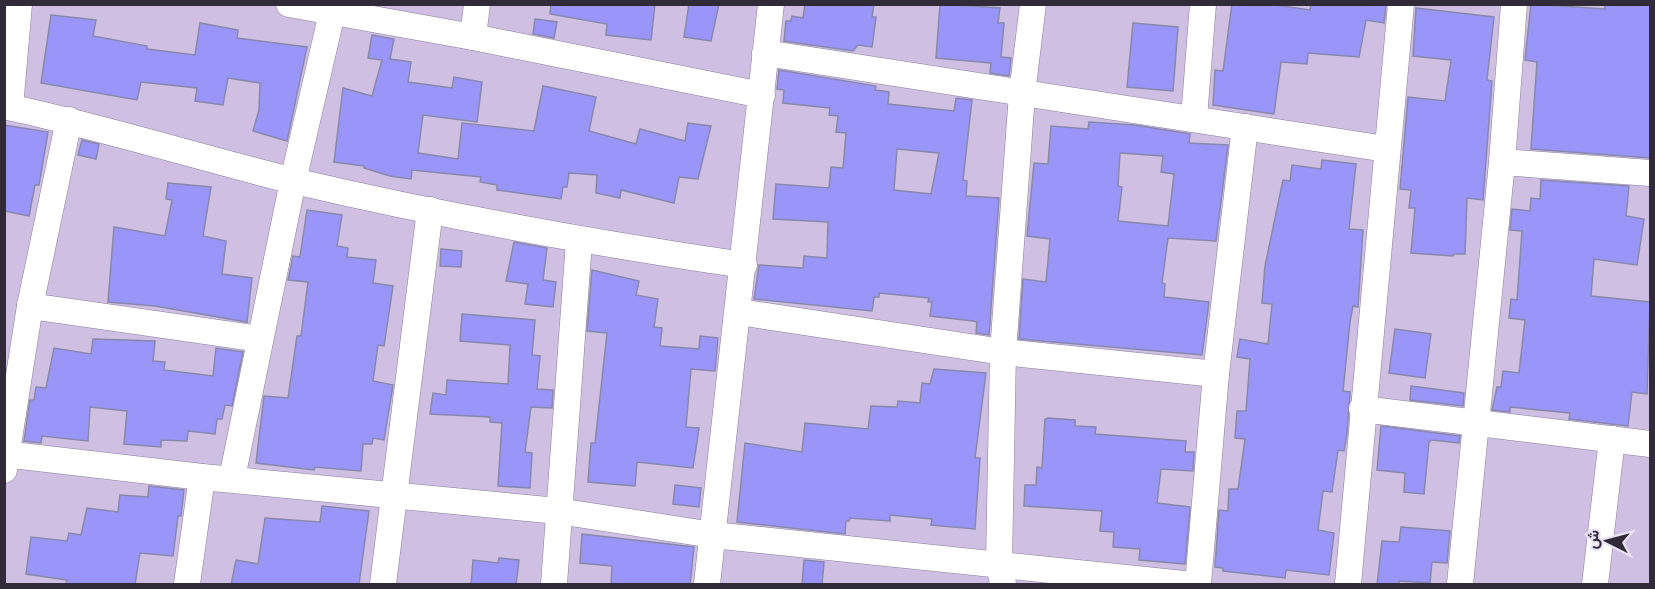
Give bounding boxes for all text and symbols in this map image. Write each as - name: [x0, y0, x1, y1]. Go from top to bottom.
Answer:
- north arrow: [1577, 511, 1637, 571]
- text: ش: [1581, 529, 1603, 550]

